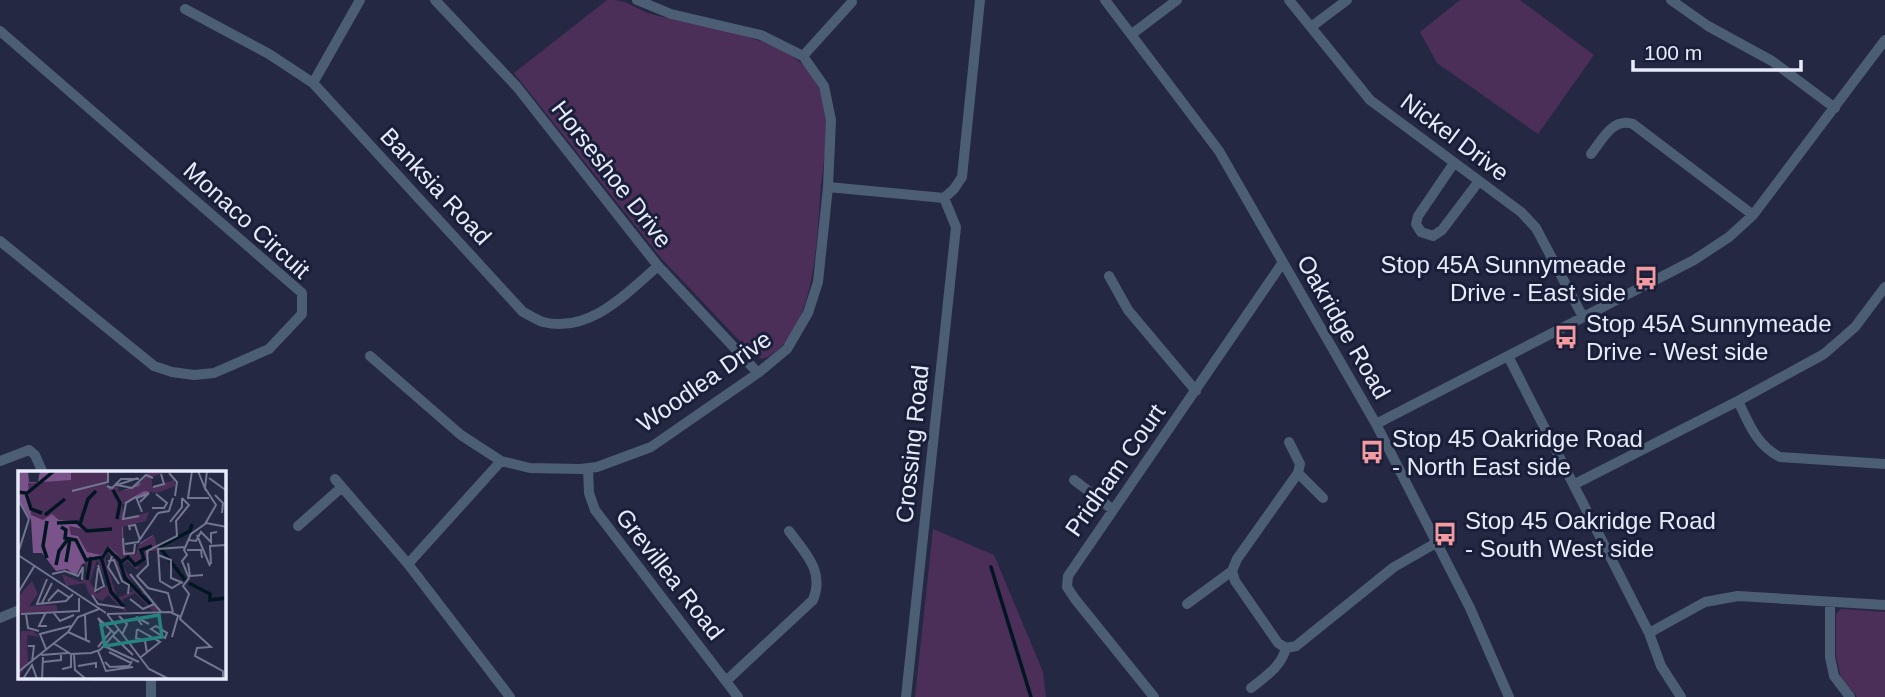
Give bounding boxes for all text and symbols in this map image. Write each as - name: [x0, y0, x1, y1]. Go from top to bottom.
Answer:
- scale bar: [1633, 28, 1801, 72]
- text: 100 m: [1644, 41, 1702, 64]
- street label: Nickel Drive: [1396, 88, 1514, 186]
- street label: Horseshoe Drive: [546, 95, 678, 253]
- street label: Banksia Road: [375, 122, 497, 250]
- street label: Monaco Circuit: [178, 156, 316, 284]
- street label: Oakridge Road: [1292, 250, 1396, 404]
- place label: Stop 45A Sunnymeade Drive - East side: [1380, 251, 1626, 306]
- bus stop icon: Stop 45A Sunnymeade Drive - East side: [1632, 264, 1660, 292]
- place label: Stop 45A Sunnymeade Drive - West side: [1586, 310, 1832, 365]
- bus stop icon: Stop 45A Sunnymeade Drive - West side: [1552, 323, 1580, 351]
- street label: Woodlea Drive: [632, 325, 776, 437]
- street label: Crossing Road: [890, 364, 934, 524]
- street label: Pridham Court: [1060, 399, 1171, 541]
- place label: Stop 45 Oakridge Road - North East side: [1392, 425, 1643, 480]
- bus stop icon: Stop 45 Oakridge Road - North East side: [1358, 438, 1386, 466]
- inset map: [18, 471, 226, 680]
- street label: Grevillea Road: [610, 503, 730, 645]
- place label: Stop 45 Oakridge Road - South West side: [1465, 507, 1716, 562]
- bus stop icon: Stop 45 Oakridge Road - South West side: [1431, 520, 1459, 548]

